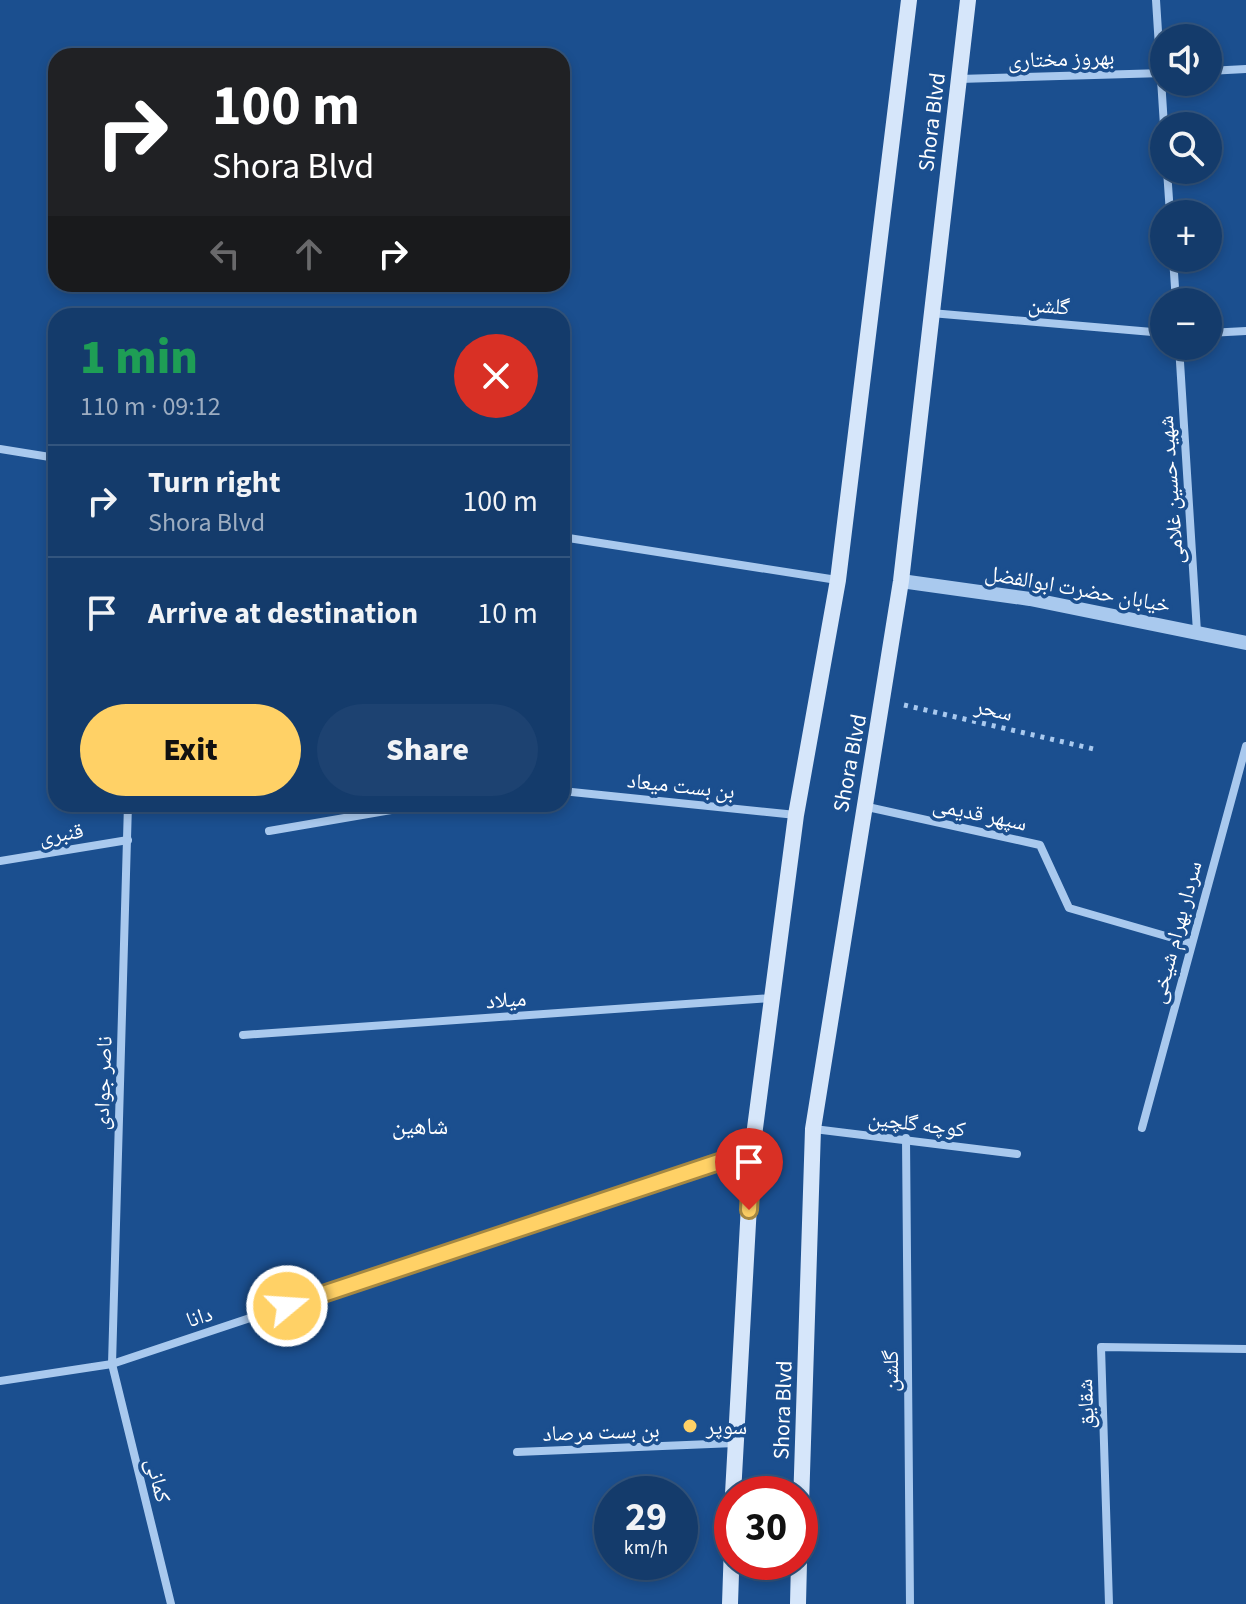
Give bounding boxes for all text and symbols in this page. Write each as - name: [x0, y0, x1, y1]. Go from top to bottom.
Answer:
- map controls: [1150, 24, 1222, 360]
- button: sound: [1150, 24, 1222, 96]
- street label: بهروز مختاری: [1007, 41, 1115, 77]
- text: 100 m: [212, 67, 360, 146]
- street label: Shora Blvd: [910, 71, 954, 173]
- icon: right: [80, 80, 184, 184]
- button: search: [1150, 112, 1222, 184]
- text: Shora Blvd: [212, 141, 374, 192]
- button: +: [1150, 200, 1222, 272]
- icon: left: [203, 232, 247, 276]
- icon: ahead: [287, 232, 331, 276]
- icon: right: [371, 232, 415, 276]
- street label: گلشن: [1027, 288, 1071, 324]
- button: −: [1150, 288, 1222, 360]
- text: 1 min: [80, 324, 198, 392]
- button: close: [454, 334, 538, 418]
- text: 110 m · 09:12: [80, 388, 221, 425]
- street label: شهید حسین غلامی: [1150, 414, 1192, 565]
- text: Turn right: [148, 461, 280, 504]
- icon: right: [80, 479, 124, 523]
- text: 100 m: [462, 480, 538, 523]
- text: Shora Blvd: [148, 504, 265, 541]
- street label: خیابان حضرت ابوالفضل: [983, 557, 1173, 621]
- icon: arrive: [80, 591, 124, 635]
- text: Arrive at destination: [148, 592, 418, 635]
- text: 10 m: [477, 592, 538, 635]
- street label: سحر: [971, 690, 1016, 730]
- button: Exit: [80, 704, 301, 796]
- button: Share: [317, 704, 538, 796]
- street label: Shora Blvd: [825, 711, 875, 815]
- street label: بن بست میعاد: [625, 764, 736, 808]
- street label: سپهر قدیمی: [930, 788, 1030, 840]
- street label: قنبری: [37, 815, 86, 853]
- street label: سردار بهرام شیخی: [1142, 857, 1210, 1007]
- street label: میلاد: [485, 983, 527, 1017]
- street label: ناصر جوادی: [85, 1035, 121, 1131]
- street label: کوچه گلچین: [866, 1102, 967, 1146]
- district label: شاهین: [392, 1109, 448, 1144]
- pin: [715, 1128, 783, 1210]
- icon: arrive: [727, 1140, 771, 1184]
- position arrow: [245, 1264, 329, 1348]
- street label: دانا: [182, 1298, 217, 1336]
- street label: گلشن: [875, 1350, 907, 1392]
- street label: Shora Blvd: [765, 1360, 801, 1460]
- street label: شقایق: [1069, 1378, 1103, 1430]
- place label: سوپر: [705, 1411, 747, 1443]
- street label: بن بست مرصاد: [542, 1414, 660, 1450]
- marker: سوپر: [681, 1417, 699, 1435]
- street label: کمانی: [137, 1455, 179, 1506]
- speed limit sign: 30: [714, 1476, 818, 1580]
- text: 29: [625, 1489, 667, 1546]
- text: km/h: [624, 1534, 668, 1562]

